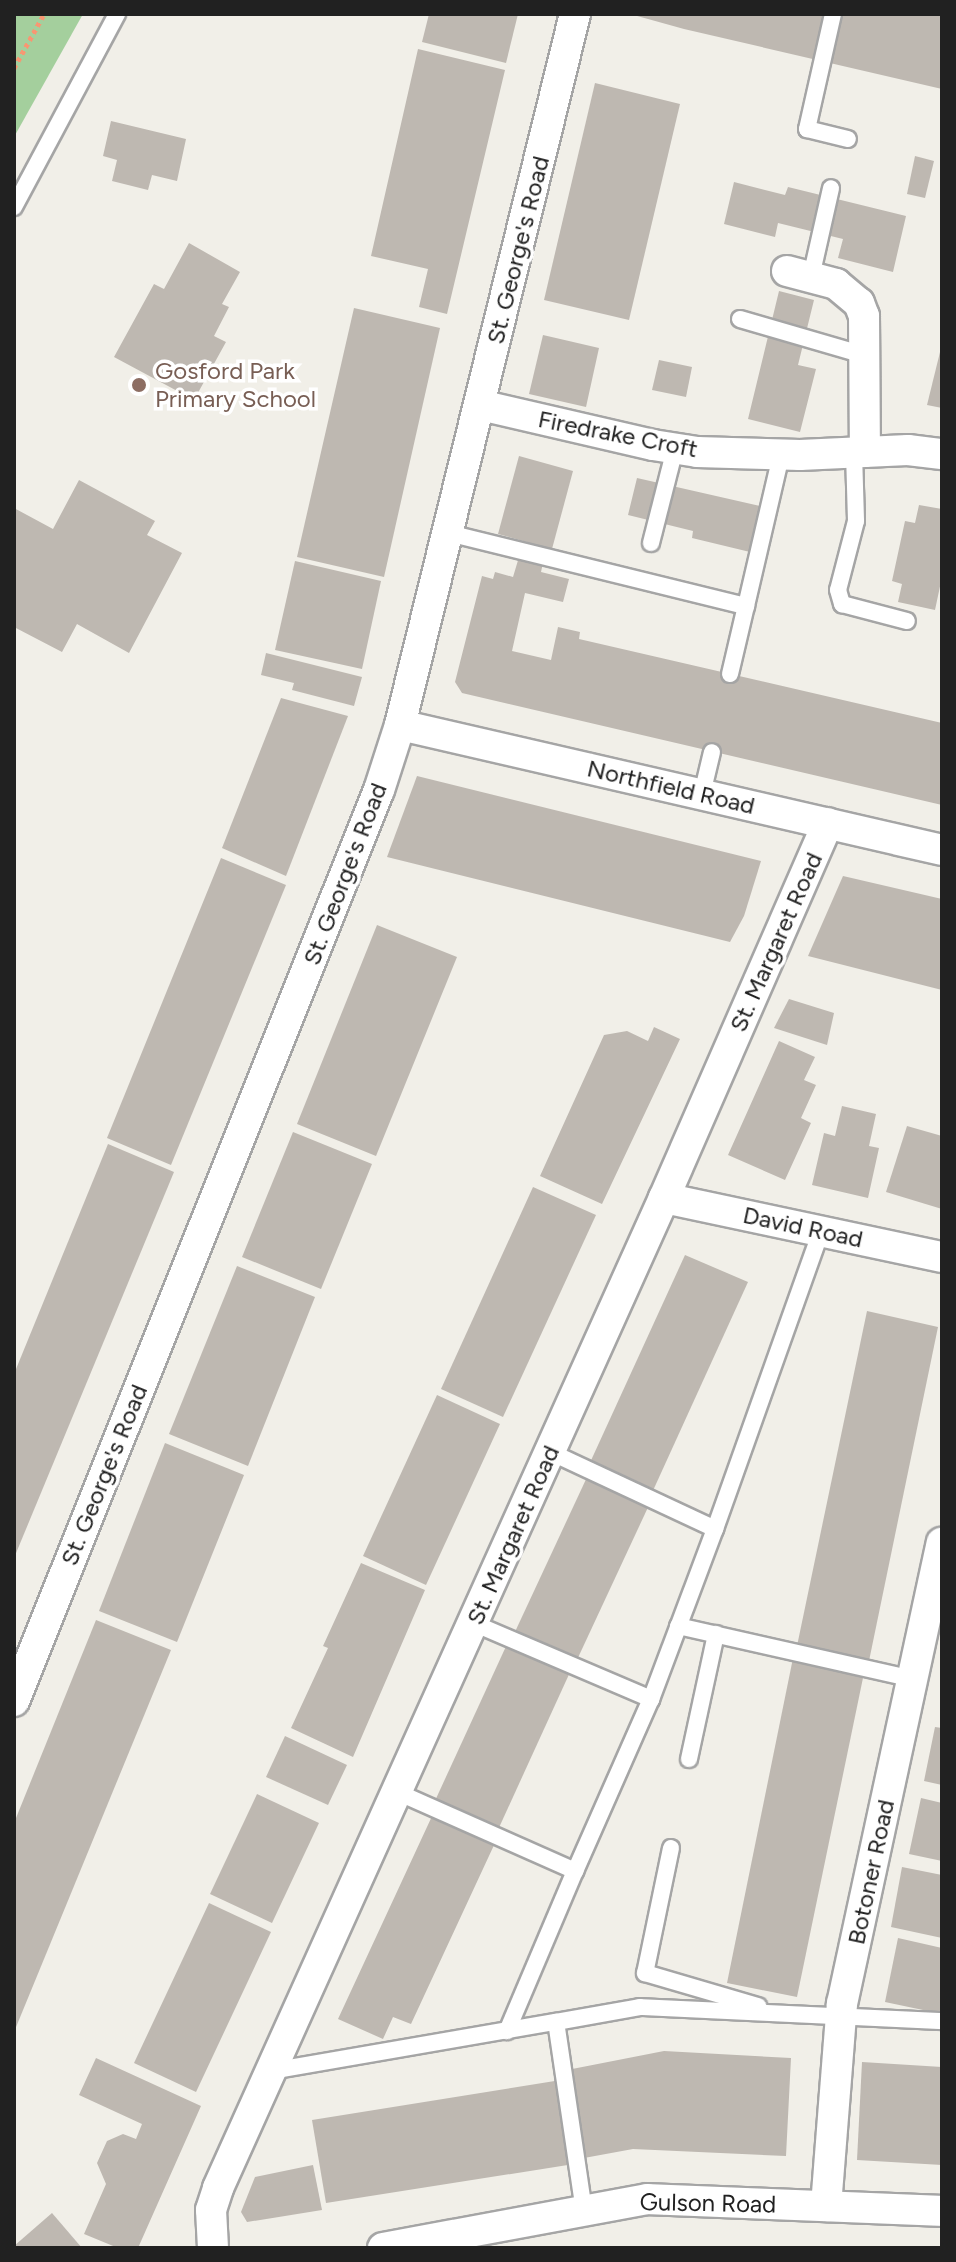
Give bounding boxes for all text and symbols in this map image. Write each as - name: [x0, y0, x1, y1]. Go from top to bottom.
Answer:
- street label: St. George's Road: [481, 153, 555, 347]
- place label: Gosford Park Primary School: [155, 357, 316, 413]
- marker: Gosford Park Primary School: [130, 376, 148, 394]
- street label: Firedrake Croft: [536, 404, 700, 464]
- street label: Northfield Road: [584, 754, 758, 820]
- street label: St. George's Road: [297, 779, 393, 969]
- street label: St. Margaret Road: [724, 848, 828, 1036]
- street label: David Road: [740, 1200, 866, 1254]
- street label: St. George's Road: [55, 1380, 153, 1570]
- street label: St. Margaret Road: [461, 1441, 565, 1629]
- street label: Botoner Road: [842, 1797, 900, 1947]
- street label: Gulson Road: [639, 2187, 777, 2219]

